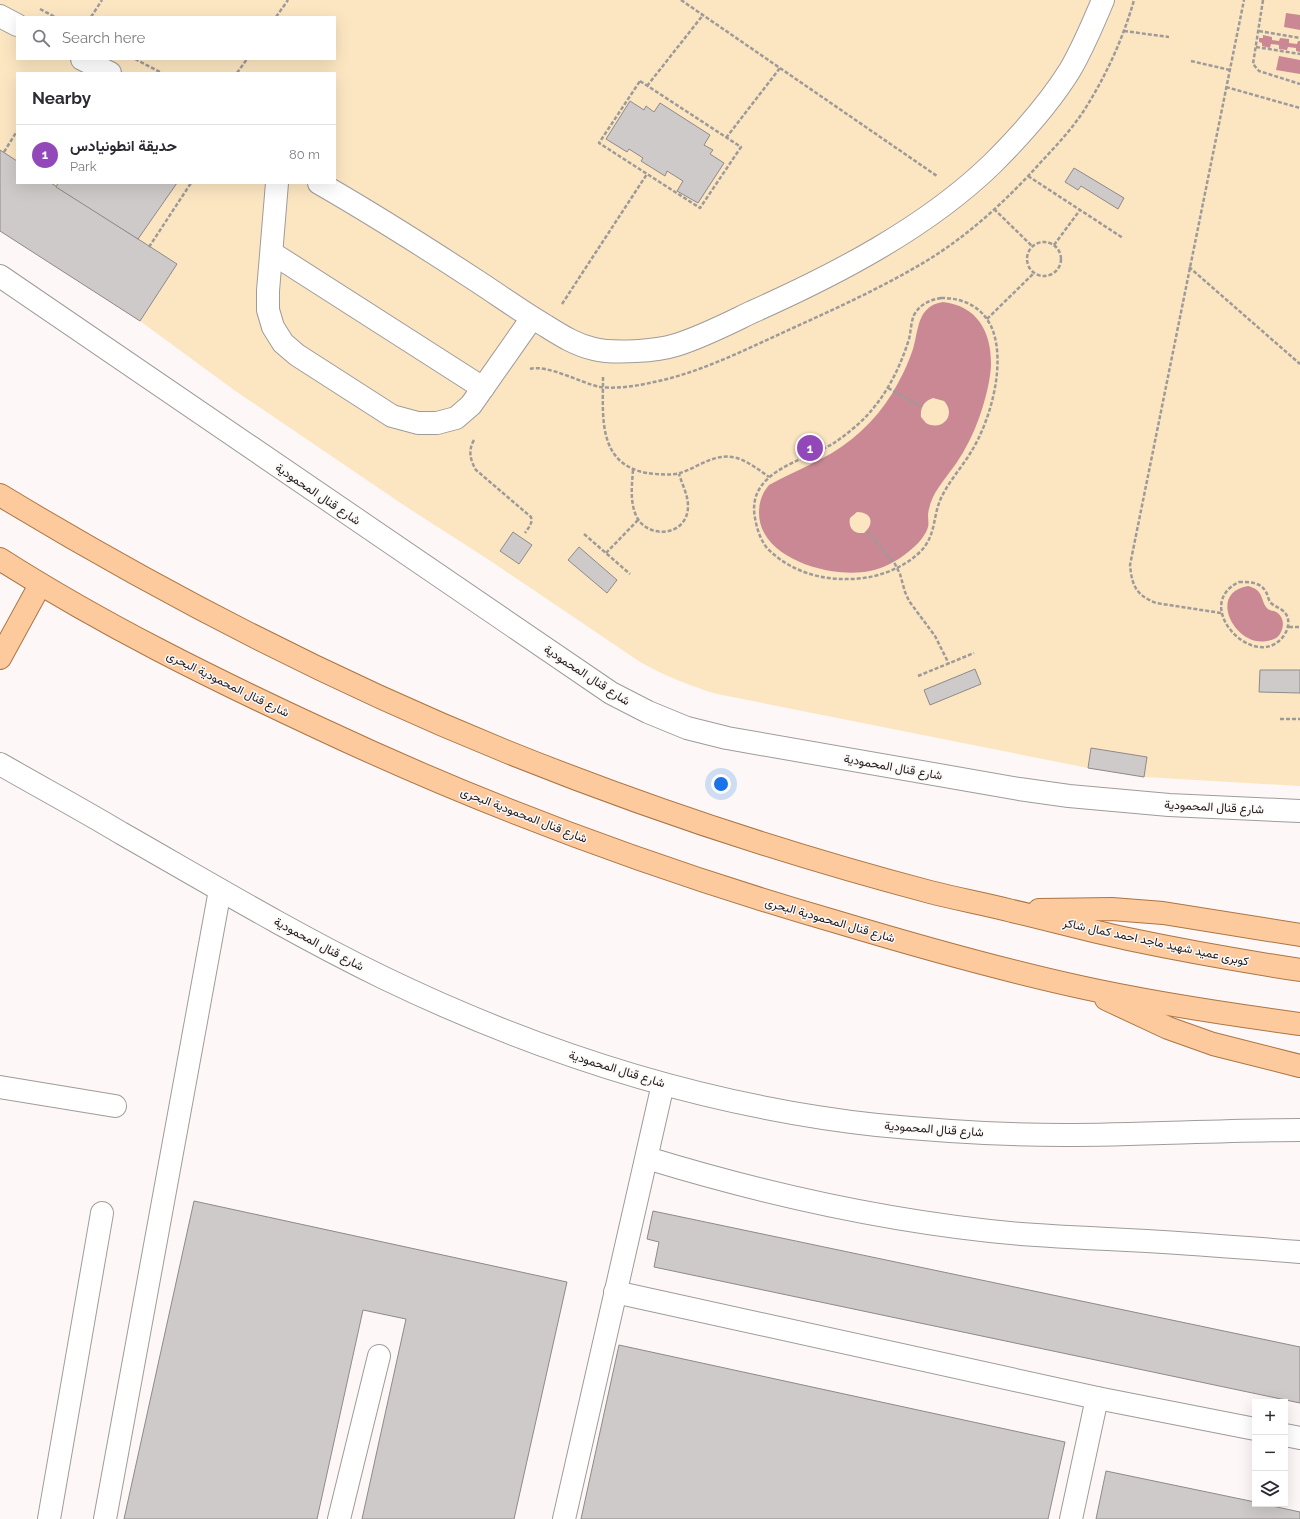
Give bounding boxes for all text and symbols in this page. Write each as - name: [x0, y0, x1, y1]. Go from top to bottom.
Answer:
- search box: [16, 16, 336, 60]
- icon: search: [30, 27, 52, 49]
- text: Search here: [62, 29, 145, 47]
- text: Nearby: [32, 88, 91, 108]
- text: حديقة انطونيادس: [70, 137, 177, 155]
- text: 1: [42, 147, 48, 162]
- text: 80 m: [289, 147, 320, 162]
- text: Park: [70, 159, 97, 174]
- pin: 1: [797, 433, 823, 463]
- street label: شارع قنال المحمودية: [272, 460, 363, 529]
- street label: شارع قنال المحمودية: [540, 642, 633, 710]
- street label: شارع قنال المحمودية البحرى: [164, 648, 292, 722]
- street label: شارع قنال المحمودية: [842, 751, 943, 785]
- your location: [711, 774, 731, 794]
- street label: شارع قنال المحمودية البحرى: [458, 784, 589, 848]
- street label: شارع قنال المحمودية: [1164, 797, 1264, 819]
- street label: شارع قنال المحمودية البحرى: [763, 895, 897, 947]
- street label: شارع قنال المحمودية: [271, 914, 366, 975]
- street label: كوبرى عميد شهيد ماجد احمد كمال شاكر: [1061, 915, 1250, 970]
- street label: شارع قنال المحمودية: [567, 1048, 667, 1092]
- street label: شارع قنال المحمودية: [884, 1119, 984, 1141]
- map controls: [1252, 1399, 1288, 1507]
- button: +: [1252, 1399, 1288, 1435]
- button: −: [1252, 1435, 1288, 1471]
- button: layers: [1252, 1471, 1288, 1507]

